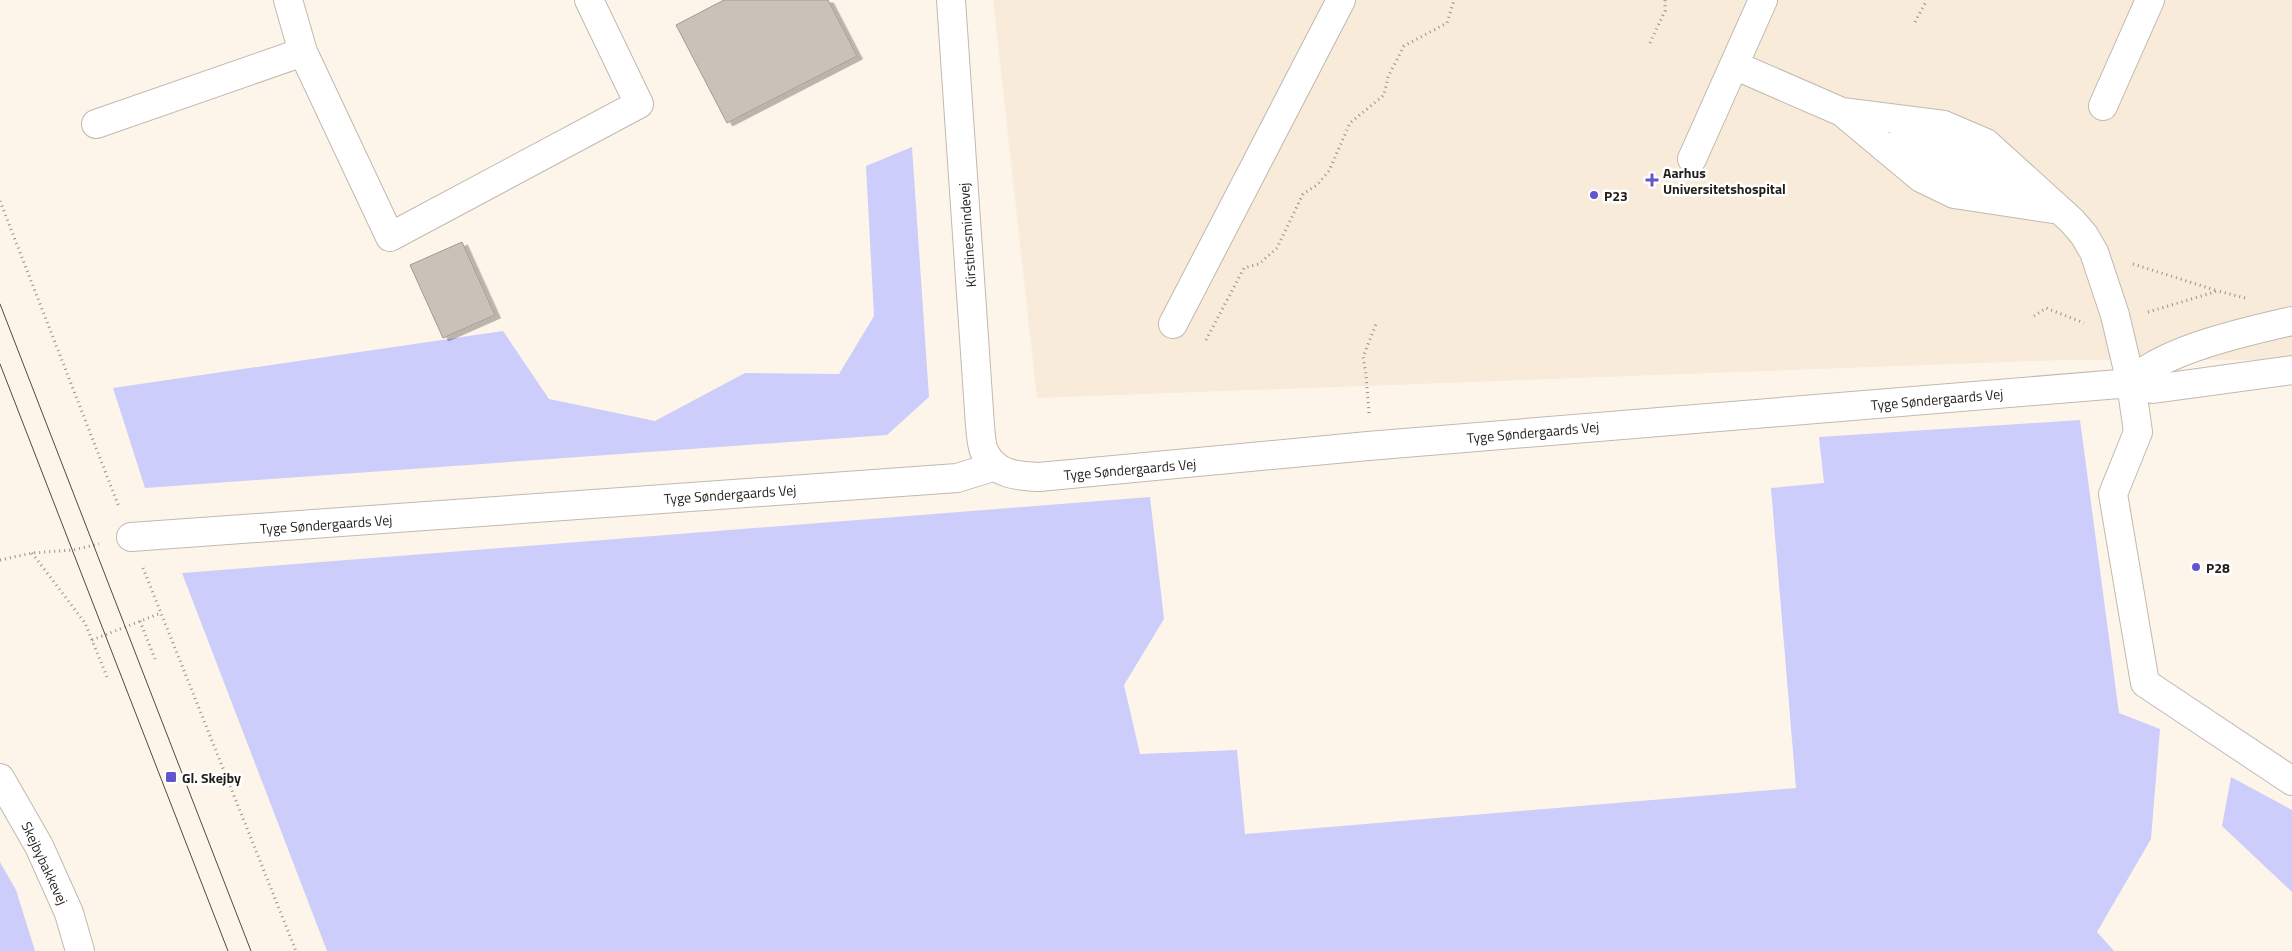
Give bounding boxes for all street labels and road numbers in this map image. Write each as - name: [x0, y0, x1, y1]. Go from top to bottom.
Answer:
- street label: Kirstinesmindevej: [953, 182, 981, 288]
- street label: Tyge Søndergaards Vej: [1870, 383, 2004, 415]
- street label: Tyge Søndergaards Vej: [1466, 416, 1600, 448]
- street label: Tyge Søndergaards Vej: [1063, 453, 1197, 485]
- street label: Tyge Søndergaards Vej: [663, 479, 797, 509]
- street label: Tyge Søndergaards Vej: [259, 509, 393, 539]
- street label: Skejbybakkevej: [17, 818, 73, 908]

